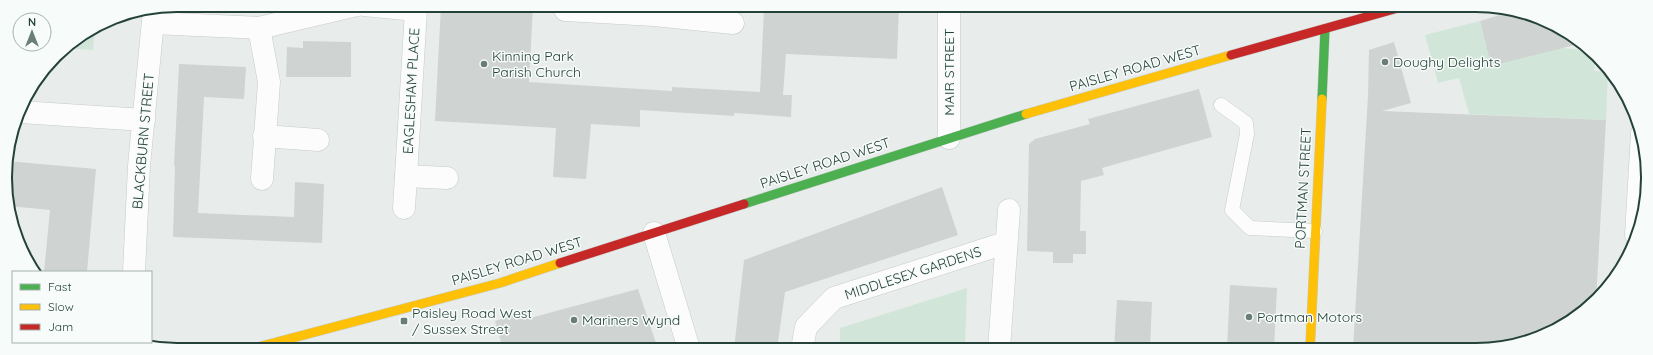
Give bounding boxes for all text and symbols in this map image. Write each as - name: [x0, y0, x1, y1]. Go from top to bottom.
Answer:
- north arrow: [12, 12, 52, 52]
- text: N: [28, 15, 36, 29]
- street label: EAGLESHAM PLACE: [399, 27, 423, 155]
- street label: MAIR STREET: [940, 28, 958, 116]
- street label: PAISLEY ROAD WEST: [1067, 41, 1203, 95]
- place label: Kinning Park Parish Church: [492, 47, 581, 81]
- place label: Doughy Delights: [1393, 53, 1500, 71]
- marker: Doughy Delights: [1380, 57, 1390, 67]
- marker: Kinning Park Parish Church: [479, 59, 489, 69]
- street label: BLACKBURN STREET: [128, 72, 158, 210]
- street label: PORTMAN STREET: [1291, 127, 1315, 249]
- street label: PAISLEY ROAD WEST: [758, 133, 892, 193]
- street label: PAISLEY ROAD WEST: [449, 233, 585, 289]
- street label: MIDDLESEX GARDENS: [842, 242, 984, 304]
- legend: [12, 271, 152, 343]
- text: Fast: [48, 279, 72, 294]
- text: Slow: [48, 299, 74, 314]
- place label: Paisley Road West / Sussex Street: [412, 304, 532, 338]
- place label: Portman Motors: [1257, 308, 1362, 326]
- place label: Mariners Wynd: [582, 311, 680, 329]
- marker: Portman Motors: [1244, 312, 1254, 322]
- marker: Mariners Wynd: [569, 315, 579, 325]
- marker: Paisley Road West / Sussex Street: [399, 316, 409, 326]
- text: Jam: [48, 319, 73, 334]

